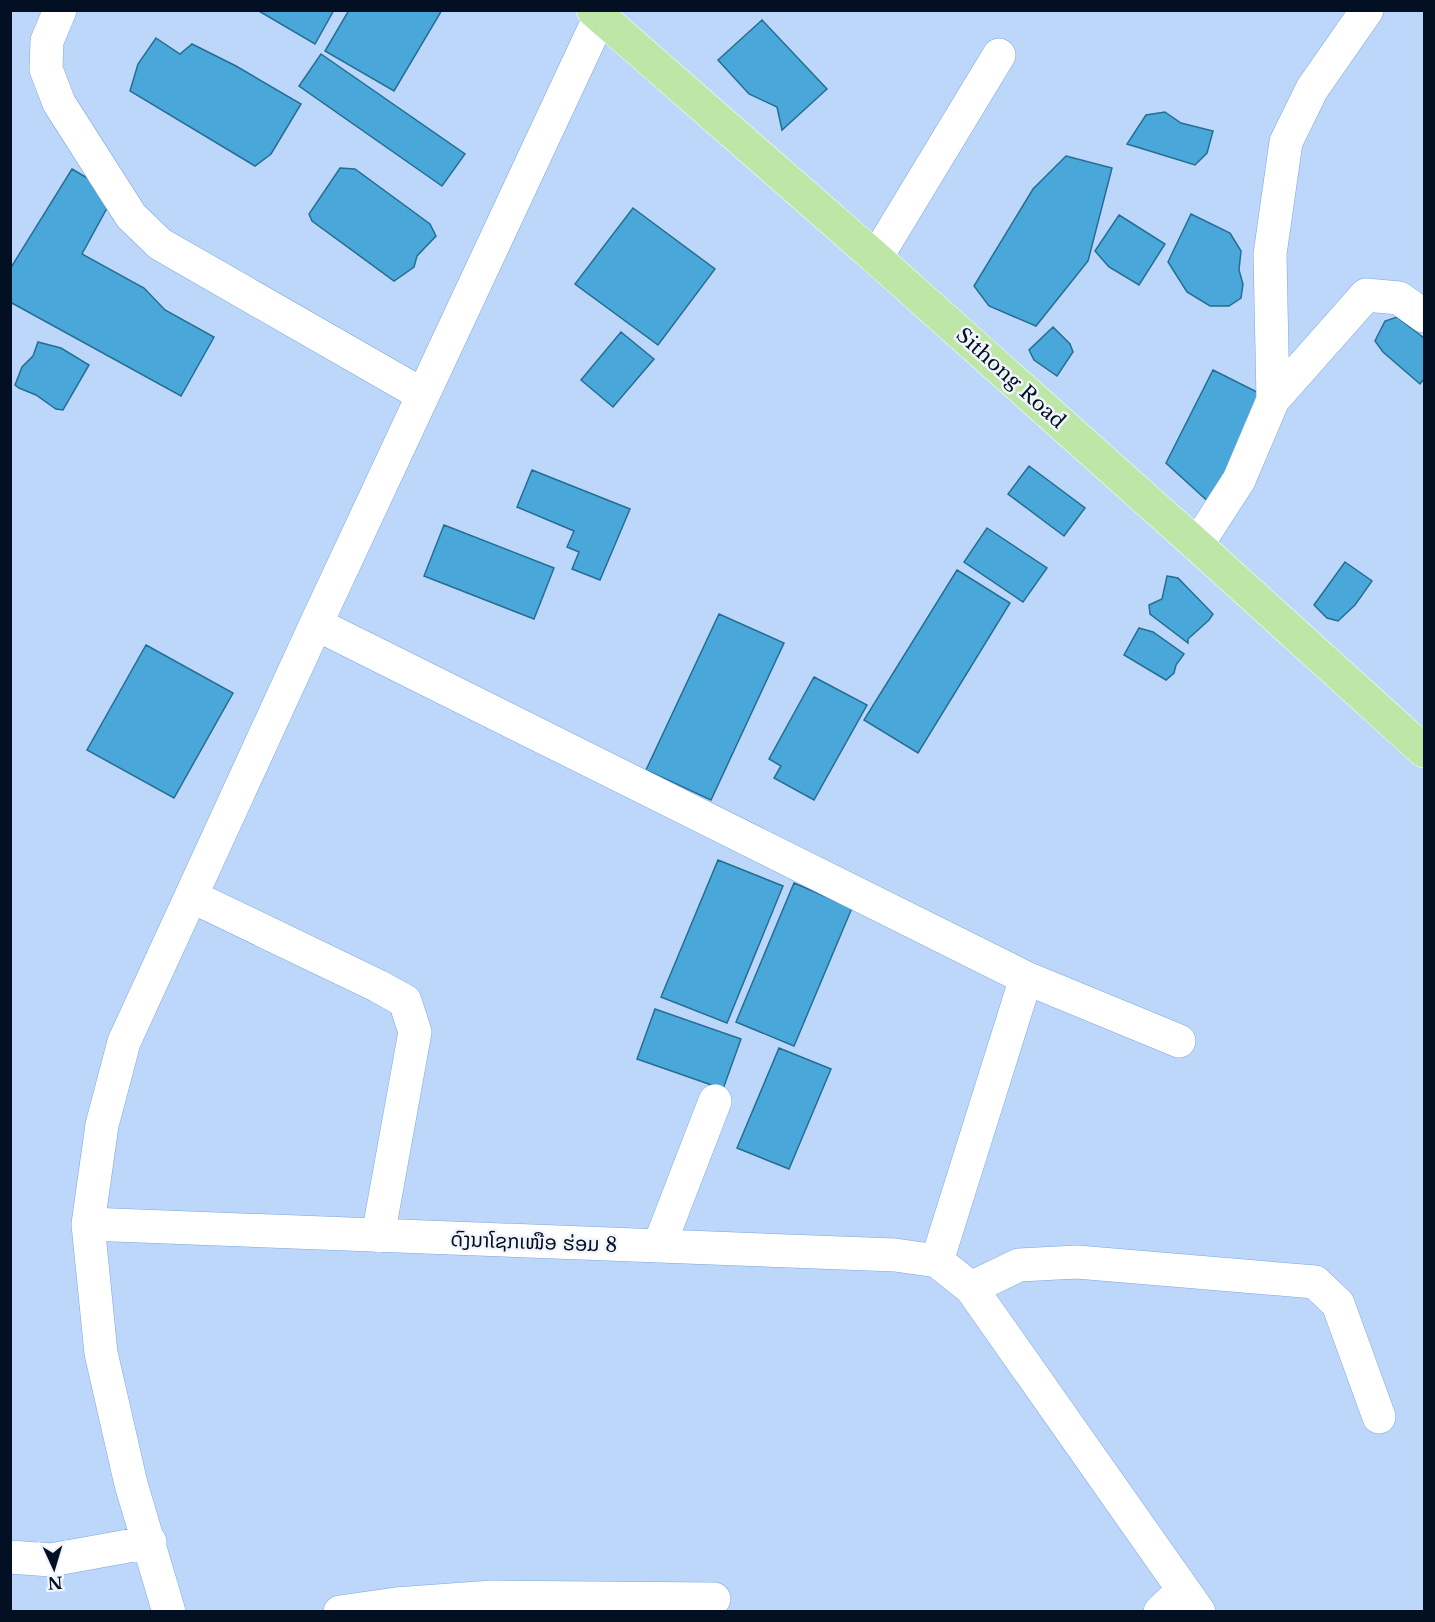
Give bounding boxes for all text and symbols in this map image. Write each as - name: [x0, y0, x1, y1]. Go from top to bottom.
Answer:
- street label: Sithong Road: [951, 323, 1071, 433]
- street label: ດົງນາໂຊກເໜືອ ຮ່ອມ 8: [450, 1227, 618, 1257]
- north arrow: [24, 1538, 84, 1598]
- text: N: [47, 1572, 63, 1593]

